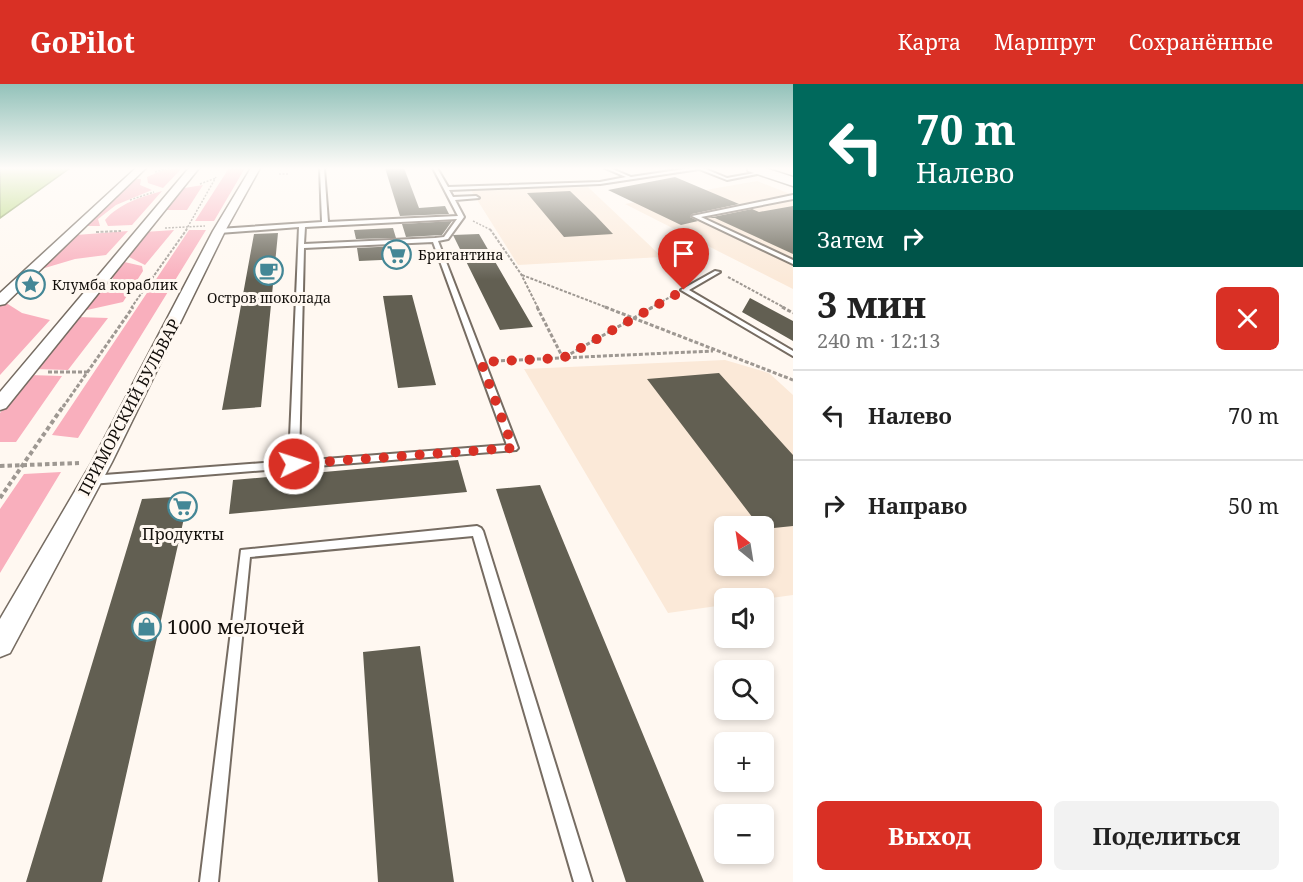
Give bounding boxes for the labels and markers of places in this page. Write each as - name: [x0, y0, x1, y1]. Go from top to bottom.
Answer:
- pin: [658, 228, 709, 290]
- supermarket icon: Бригантина: [381, 238, 413, 270]
- place label: Бригантина: [418, 245, 503, 264]
- cafe icon: Остров шоколада: [253, 254, 285, 286]
- place icon: Клумба кораблик: [15, 268, 47, 300]
- place label: Клумба кораблик: [52, 275, 178, 294]
- place label: Остров шоколада: [207, 288, 331, 307]
- supermarket icon: Продукты: [167, 490, 199, 522]
- place label: Продукты: [142, 523, 224, 545]
- shop icon: 1000 мелочей: [130, 610, 162, 642]
- place label: 1000 мелочей: [167, 613, 305, 640]

